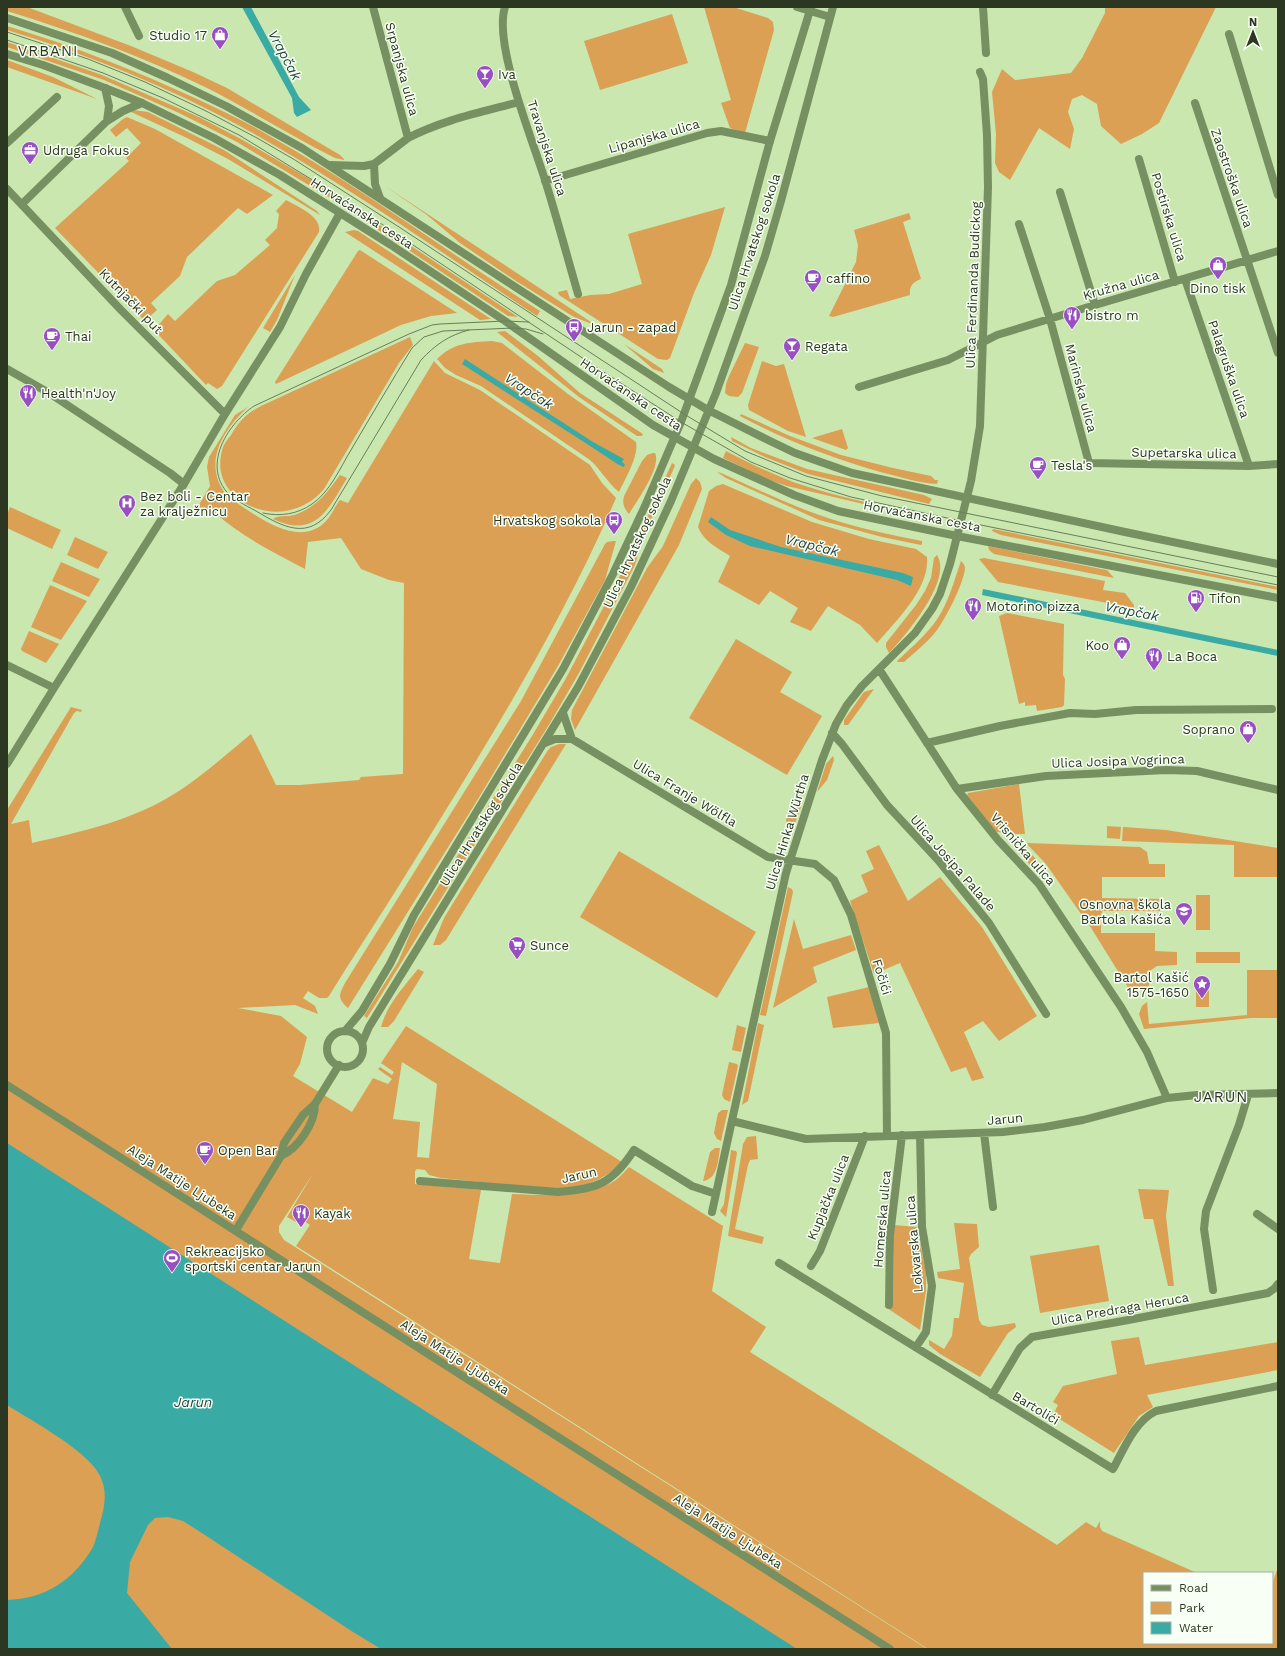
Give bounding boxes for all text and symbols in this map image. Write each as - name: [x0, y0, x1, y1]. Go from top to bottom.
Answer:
- north arrow: [1233, 12, 1273, 52]
- text: N: [1249, 16, 1257, 29]
- street label: Srpanjska ulica: [382, 21, 422, 118]
- shop icon: Studio 17: [210, 25, 230, 50]
- water label: Vrapčak: [265, 27, 305, 83]
- place label: Studio 17: [149, 28, 207, 43]
- district label: VRBANI: [18, 42, 78, 60]
- bar icon: Iva: [475, 64, 495, 89]
- place label: Iva: [498, 67, 516, 82]
- street label: Travanjska ulica: [524, 98, 570, 199]
- street label: Lipanjska ulica: [607, 116, 702, 156]
- street label: Zaostroška ulica: [1208, 126, 1256, 230]
- office icon: Udruga Fokus: [20, 140, 40, 165]
- place label: Udruga Fokus: [43, 143, 129, 158]
- street label: Ulica Hrvatskog sokola: [725, 171, 783, 312]
- street label: Postirska ulica: [1148, 171, 1190, 264]
- street label: Horvaćanska cesta: [308, 174, 417, 252]
- street label: Ulica Ferdinanda Budickog: [963, 201, 983, 369]
- shop icon: Dino tisk: [1208, 255, 1228, 280]
- street label: Kutnjački put: [96, 265, 166, 337]
- street label: Kružna ulica: [1081, 267, 1161, 303]
- cafe icon: caffino: [803, 268, 823, 293]
- place label: caffino: [826, 271, 870, 286]
- place label: Dino tisk: [1190, 281, 1247, 296]
- restaurant icon: bistro m: [1062, 305, 1082, 330]
- place label: bistro m: [1085, 308, 1139, 323]
- bus stop icon: Jarun - zapad: [564, 317, 584, 342]
- street label: Palagruška ulica: [1205, 318, 1253, 421]
- place label: Jarun - zapad: [587, 320, 676, 335]
- cafe icon: Thai: [42, 326, 62, 351]
- place label: Thai: [65, 329, 91, 344]
- bar icon: Regata: [782, 336, 802, 361]
- place label: Regata: [805, 339, 848, 354]
- street label: Marinska ulica: [1062, 342, 1100, 434]
- street label: Horvaćanska cesta: [577, 354, 685, 434]
- water label: Vrapčak: [502, 369, 557, 413]
- restaurant icon: Health'n'Joy: [18, 383, 38, 408]
- place label: Health'n'Joy: [41, 386, 116, 401]
- street label: Supetarska ulica: [1131, 445, 1237, 461]
- cafe icon: Tesla's: [1028, 455, 1048, 480]
- place label: Tesla's: [1051, 458, 1092, 473]
- street label: Ulica Hrvatskog sokola: [600, 473, 674, 610]
- place label: Bez boli - Centar za kralježnicu: [140, 489, 249, 519]
- hospital icon: Bez boli - Centar za kralježnicu: [117, 493, 137, 518]
- street label: Horvaćanska cesta: [862, 497, 983, 535]
- bus stop icon: Hrvatskog sokola: [604, 510, 624, 535]
- place label: Hrvatskog sokola: [493, 513, 602, 528]
- water label: Vrapčak: [784, 531, 841, 559]
- fuel station icon: Tifon: [1186, 588, 1206, 613]
- place label: Tifon: [1209, 591, 1241, 606]
- restaurant icon: Motorino pizza: [963, 596, 983, 621]
- water label: Vrapčak: [1104, 598, 1161, 624]
- place label: Motorino pizza: [986, 599, 1080, 614]
- shop icon: Koo: [1112, 635, 1132, 660]
- place label: Koo: [1085, 638, 1109, 653]
- restaurant icon: La Boca: [1144, 646, 1164, 671]
- place label: La Boca: [1167, 649, 1218, 664]
- shop icon: Soprano: [1238, 719, 1258, 744]
- place label: Soprano: [1182, 722, 1235, 737]
- street label: Ulica Josipa Vogrinca: [1051, 751, 1186, 771]
- street label: Ulica Franje Wölfla: [630, 756, 740, 830]
- street label: Ulica Hrvatskog sokola: [437, 759, 526, 889]
- street label: Ulica Hinka Würtha: [762, 771, 812, 892]
- street label: Vrisnička ulica: [987, 810, 1059, 889]
- street label: Ulica Josipa Palade: [907, 812, 999, 914]
- place label: Osnovna škola Bartola Kašića: [1079, 897, 1172, 927]
- school or university icon: Osnovna škola Bartola Kašića: [1174, 901, 1194, 926]
- supermarket icon: Sunce: [507, 935, 527, 960]
- place label: Sunce: [530, 938, 569, 953]
- street label: Fočići: [869, 957, 895, 997]
- place label: Bartol Kašić 1575-1650: [1114, 970, 1189, 1000]
- place icon: Bartol Kašić 1575-1650: [1192, 974, 1212, 999]
- district label: JARUN: [1194, 1088, 1248, 1106]
- street label: Jarun: [986, 1110, 1024, 1128]
- cafe icon: Open Bar: [195, 1140, 215, 1165]
- street label: Aleja Matije Ljubeka: [125, 1141, 240, 1223]
- place label: Open Bar: [218, 1143, 277, 1158]
- street label: Kupjačka ulica: [804, 1151, 852, 1242]
- street label: Jarun: [560, 1164, 598, 1186]
- street label: Homerska ulica: [870, 1169, 894, 1268]
- street label: Lokvarska ulica: [902, 1194, 926, 1293]
- restaurant icon: Kayak: [291, 1203, 311, 1228]
- place label: Kayak: [314, 1206, 351, 1221]
- place label: Rekreacijsko sportski centar Jarun: [185, 1244, 321, 1274]
- sports icon: Rekreacijsko sportski centar Jarun: [162, 1248, 182, 1273]
- street label: Ulica Predraga Heruca: [1050, 1289, 1191, 1329]
- street label: Aleja Matije Ljubeka: [398, 1316, 513, 1398]
- street label: Bartolići: [1010, 1388, 1062, 1428]
- water label: Jarun: [174, 1394, 212, 1410]
- street label: Aleja Matije Ljubeka: [671, 1490, 786, 1572]
- legend: [1143, 1572, 1273, 1644]
- text: Road: [1179, 1581, 1208, 1595]
- text: Park: [1179, 1601, 1205, 1615]
- text: Water: [1179, 1621, 1214, 1635]

